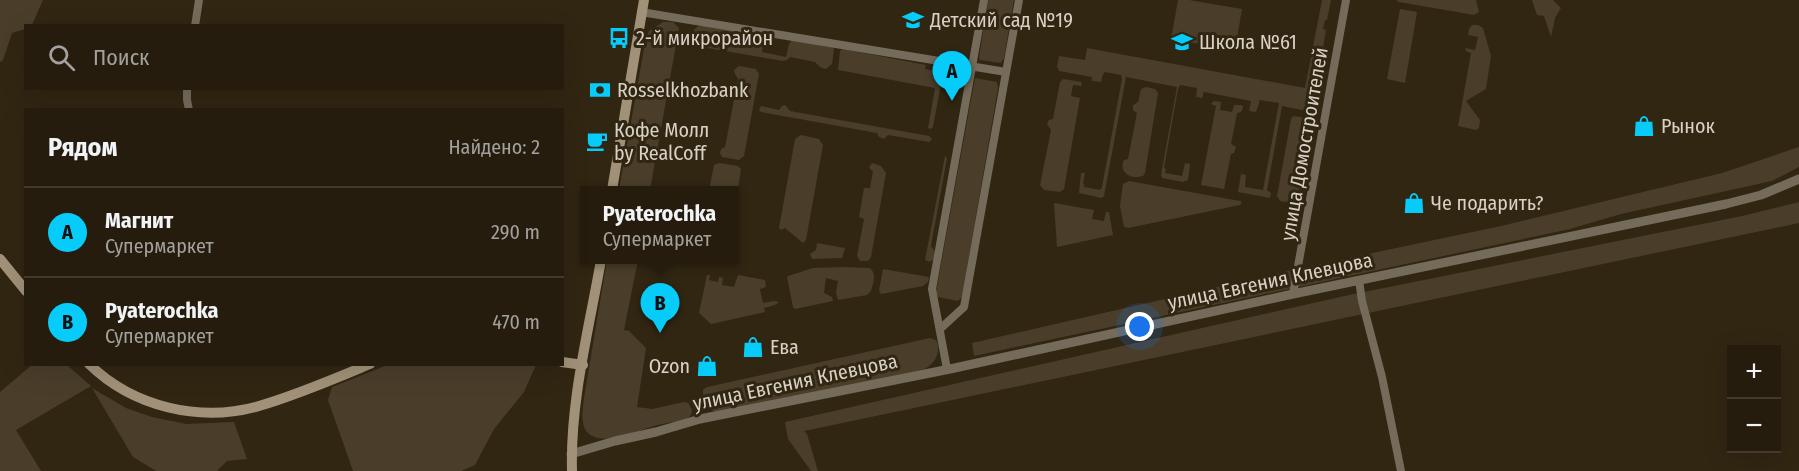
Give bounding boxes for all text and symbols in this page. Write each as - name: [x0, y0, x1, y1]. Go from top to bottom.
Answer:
- school or university icon: Детский сад №19: [901, 8, 925, 32]
- place label: Детский сад №19: [929, 8, 1073, 32]
- search box: [24, 24, 564, 90]
- bus stop icon: 2-й микрорайон: [607, 26, 631, 50]
- place label: 2-й микрорайон: [636, 26, 773, 50]
- school or university icon: Школа №61: [1170, 30, 1194, 54]
- place label: Школа №61: [1199, 30, 1297, 54]
- icon: search: [45, 41, 78, 74]
- text: Поиск: [93, 44, 149, 71]
- street label: улица Домостроителей: [1275, 45, 1333, 243]
- pin: A: [932, 51, 972, 101]
- bank icon: Rosselkhozbank: [588, 78, 612, 102]
- place label: Rosselkhozbank: [617, 78, 749, 102]
- shop icon: Рынок: [1632, 114, 1656, 138]
- place label: Рынок: [1661, 114, 1716, 138]
- place label: Кофе Молл by RealCoff: [614, 118, 709, 165]
- cafe icon: Кофе Молл by RealCoff: [585, 129, 609, 153]
- text: Рядом: [48, 132, 117, 163]
- text: Найдено: 2: [448, 135, 540, 159]
- popup: [580, 186, 739, 264]
- shop icon: Че подарить?: [1402, 191, 1426, 215]
- place label: Че подарить?: [1431, 191, 1544, 215]
- text: Pyaterochka: [603, 200, 716, 227]
- text: Магнит: [105, 207, 173, 234]
- text: A: [62, 220, 73, 244]
- text: 290 m: [491, 220, 540, 244]
- text: Супермаркет: [603, 227, 711, 251]
- text: Супермаркет: [105, 234, 214, 258]
- street label: улица Евгения Клевцова: [1165, 248, 1375, 314]
- pin: B: [640, 284, 680, 333]
- text: Pyaterochka: [105, 297, 219, 324]
- text: B: [62, 310, 73, 334]
- text: 470 m: [492, 310, 540, 334]
- your location: [1125, 312, 1154, 341]
- text: Супермаркет: [105, 324, 214, 348]
- shop icon: Ева: [741, 335, 765, 359]
- place label: Ева: [770, 335, 799, 359]
- map controls: [1727, 345, 1781, 453]
- button: +: [1727, 345, 1781, 399]
- street label: улица Евгения Клевцова: [690, 349, 900, 415]
- place label: Ozon: [649, 354, 690, 378]
- shop icon: Ozon: [695, 354, 719, 378]
- button: −: [1727, 399, 1781, 453]

